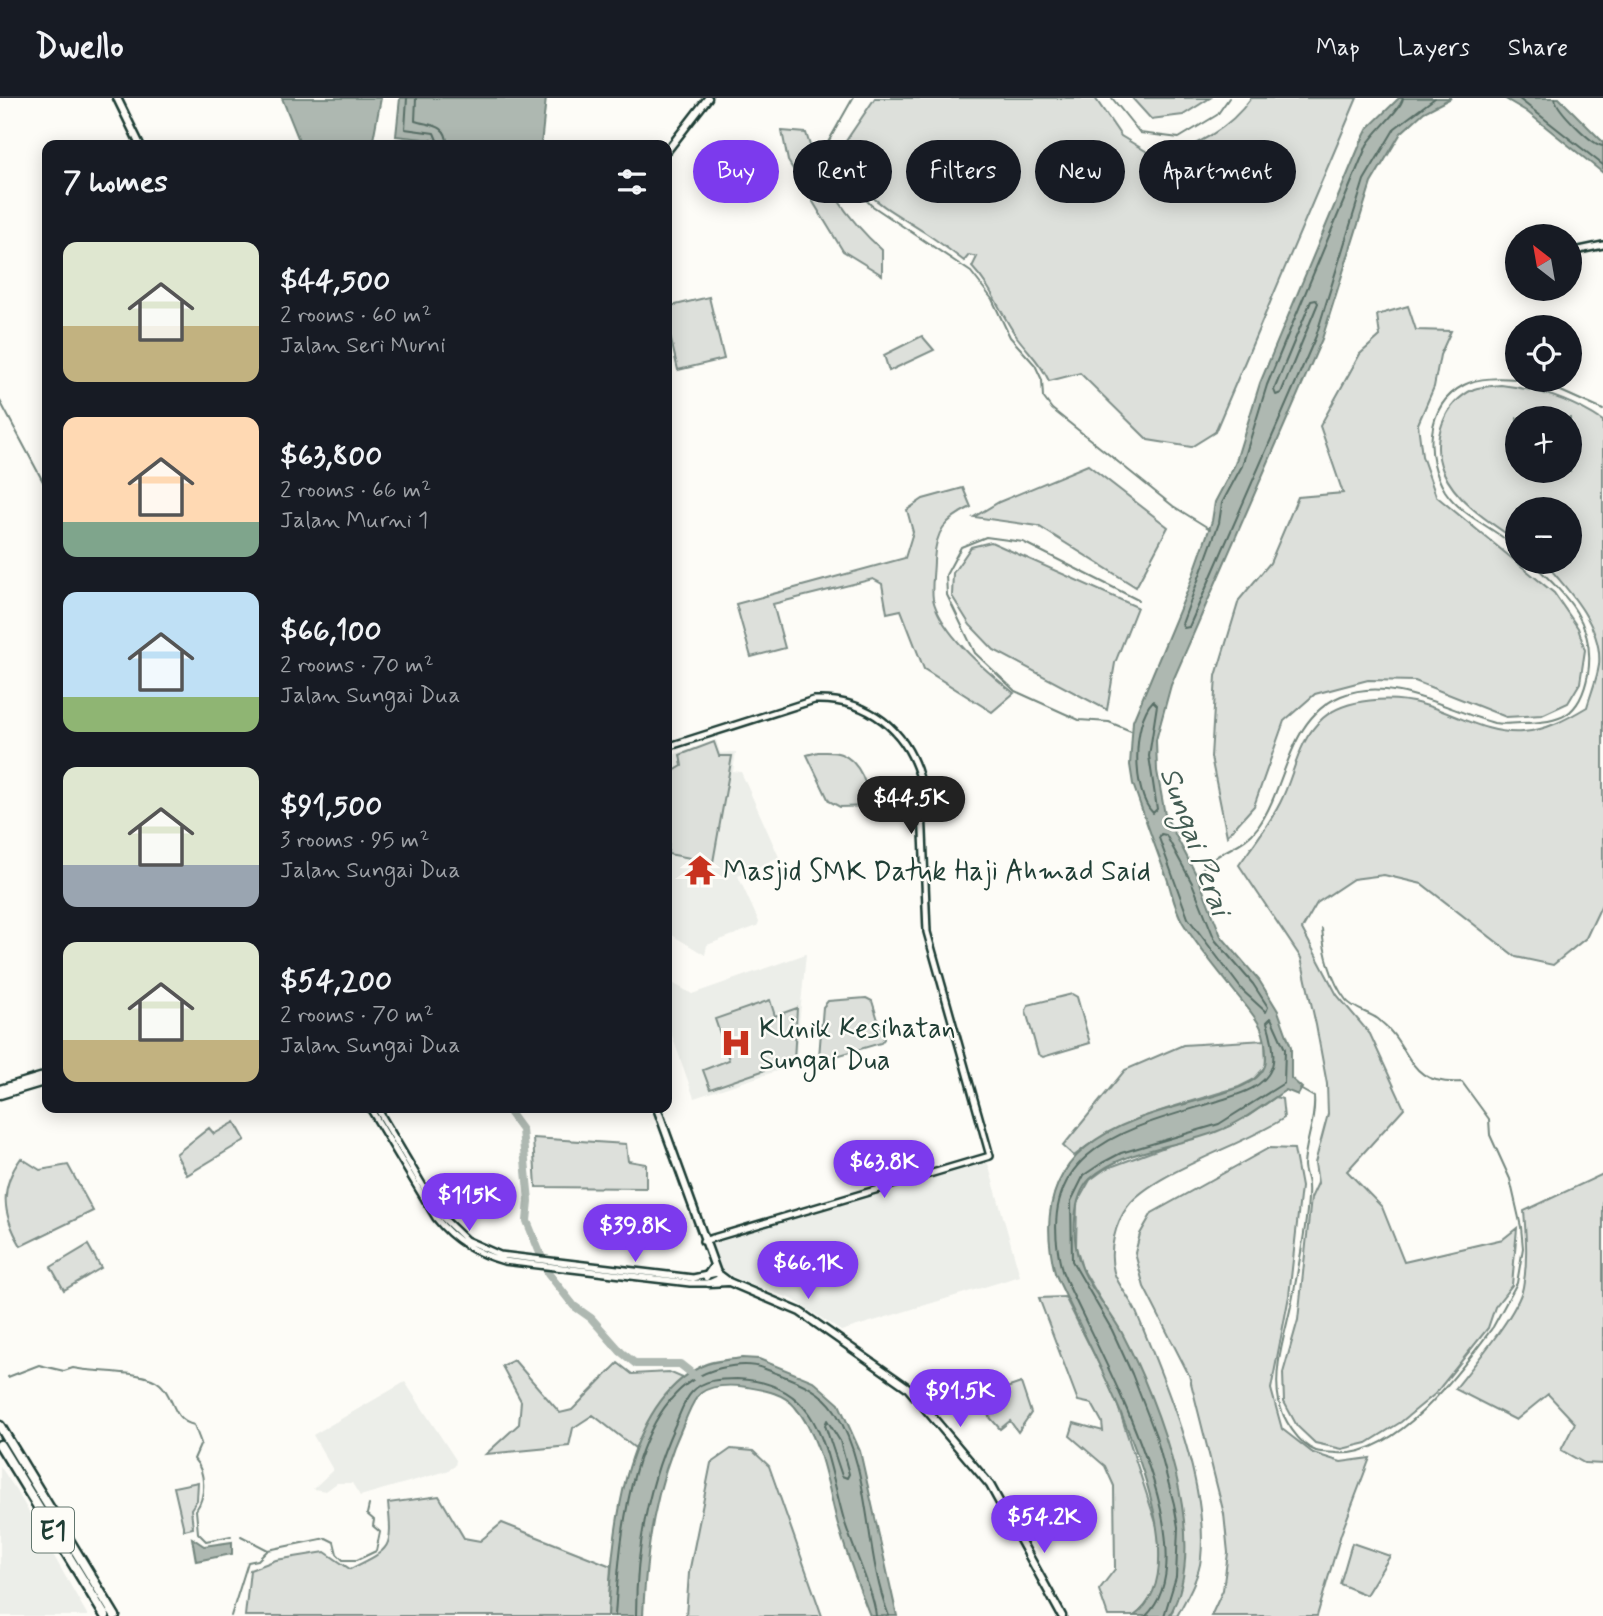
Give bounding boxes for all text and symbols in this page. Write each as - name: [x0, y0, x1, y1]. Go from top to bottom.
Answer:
- text: Dwello: [35, 26, 124, 70]
- text: Map: [1316, 33, 1360, 64]
- text: Layers: [1398, 33, 1470, 64]
- text: Share: [1508, 33, 1568, 64]
- chip: Buy: [693, 140, 779, 203]
- chip: Rent: [793, 140, 892, 203]
- chip: Filters: [906, 140, 1021, 203]
- chip: New: [1035, 140, 1125, 203]
- chip: Apartment: [1139, 140, 1296, 203]
- text: 7 homes: [63, 163, 168, 202]
- icon: filters: [613, 163, 651, 201]
- north arrow: [1505, 224, 1582, 301]
- map controls: [1505, 224, 1582, 574]
- text: $44,500: [280, 262, 390, 301]
- icon: home: [119, 270, 203, 354]
- text: 2 rooms · 60 m²: [280, 301, 432, 331]
- button: locate: [1505, 315, 1582, 392]
- text: Jalan Seri Murni: [280, 331, 445, 361]
- button: +: [1505, 406, 1582, 483]
- text: $63,800: [280, 437, 382, 476]
- icon: home: [119, 445, 203, 529]
- text: 2 rooms · 66 m²: [280, 476, 431, 506]
- button: −: [1505, 497, 1582, 574]
- text: Jalan Murni 1: [280, 506, 428, 536]
- text: $66,100: [280, 612, 382, 651]
- icon: home: [119, 620, 203, 704]
- text: 2 rooms · 70 m²: [280, 651, 434, 681]
- text: Jalan Sungai Dua: [280, 681, 460, 711]
- water label: Sungai Perai: [1147, 762, 1241, 926]
- pin: $44.5K: [854, 776, 968, 836]
- text: $44.5K: [873, 784, 949, 814]
- text: $91,500: [280, 787, 382, 826]
- icon: home: [119, 795, 203, 879]
- text: 3 rooms · 95 m²: [280, 826, 429, 856]
- temple icon: Masjid SMK Datuk Haji Ahmad Said: [683, 853, 717, 887]
- place label: Masjid SMK Datuk Haji Ahmad Said: [723, 854, 1151, 891]
- text: Jalan Sungai Dua: [280, 856, 460, 886]
- text: $54,200: [280, 962, 392, 1001]
- icon: home: [119, 970, 203, 1054]
- text: 2 rooms · 70 m²: [280, 1001, 434, 1031]
- place label: Klinik Kesihatan Sungai Dua: [759, 1011, 956, 1082]
- hospital icon: Klinik Kesihatan Sungai Dua: [719, 1026, 753, 1060]
- text: Jalan Sungai Dua: [280, 1031, 460, 1061]
- pin: $63.8K: [827, 1140, 941, 1200]
- text: $63.8K: [849, 1148, 919, 1178]
- pin: $115K: [420, 1174, 518, 1233]
- text: $115K: [438, 1181, 500, 1211]
- pin: $39.8K: [578, 1204, 692, 1264]
- text: $39.8K: [599, 1212, 671, 1242]
- pin: $66.1K: [751, 1242, 865, 1301]
- text: $66.1K: [773, 1249, 843, 1279]
- pin: $91.5K: [903, 1370, 1017, 1429]
- text: $91.5K: [925, 1377, 995, 1407]
- pin: $54.2K: [987, 1496, 1101, 1555]
- text: $54.2K: [1007, 1503, 1081, 1533]
- road number: E1: [32, 1508, 74, 1553]

